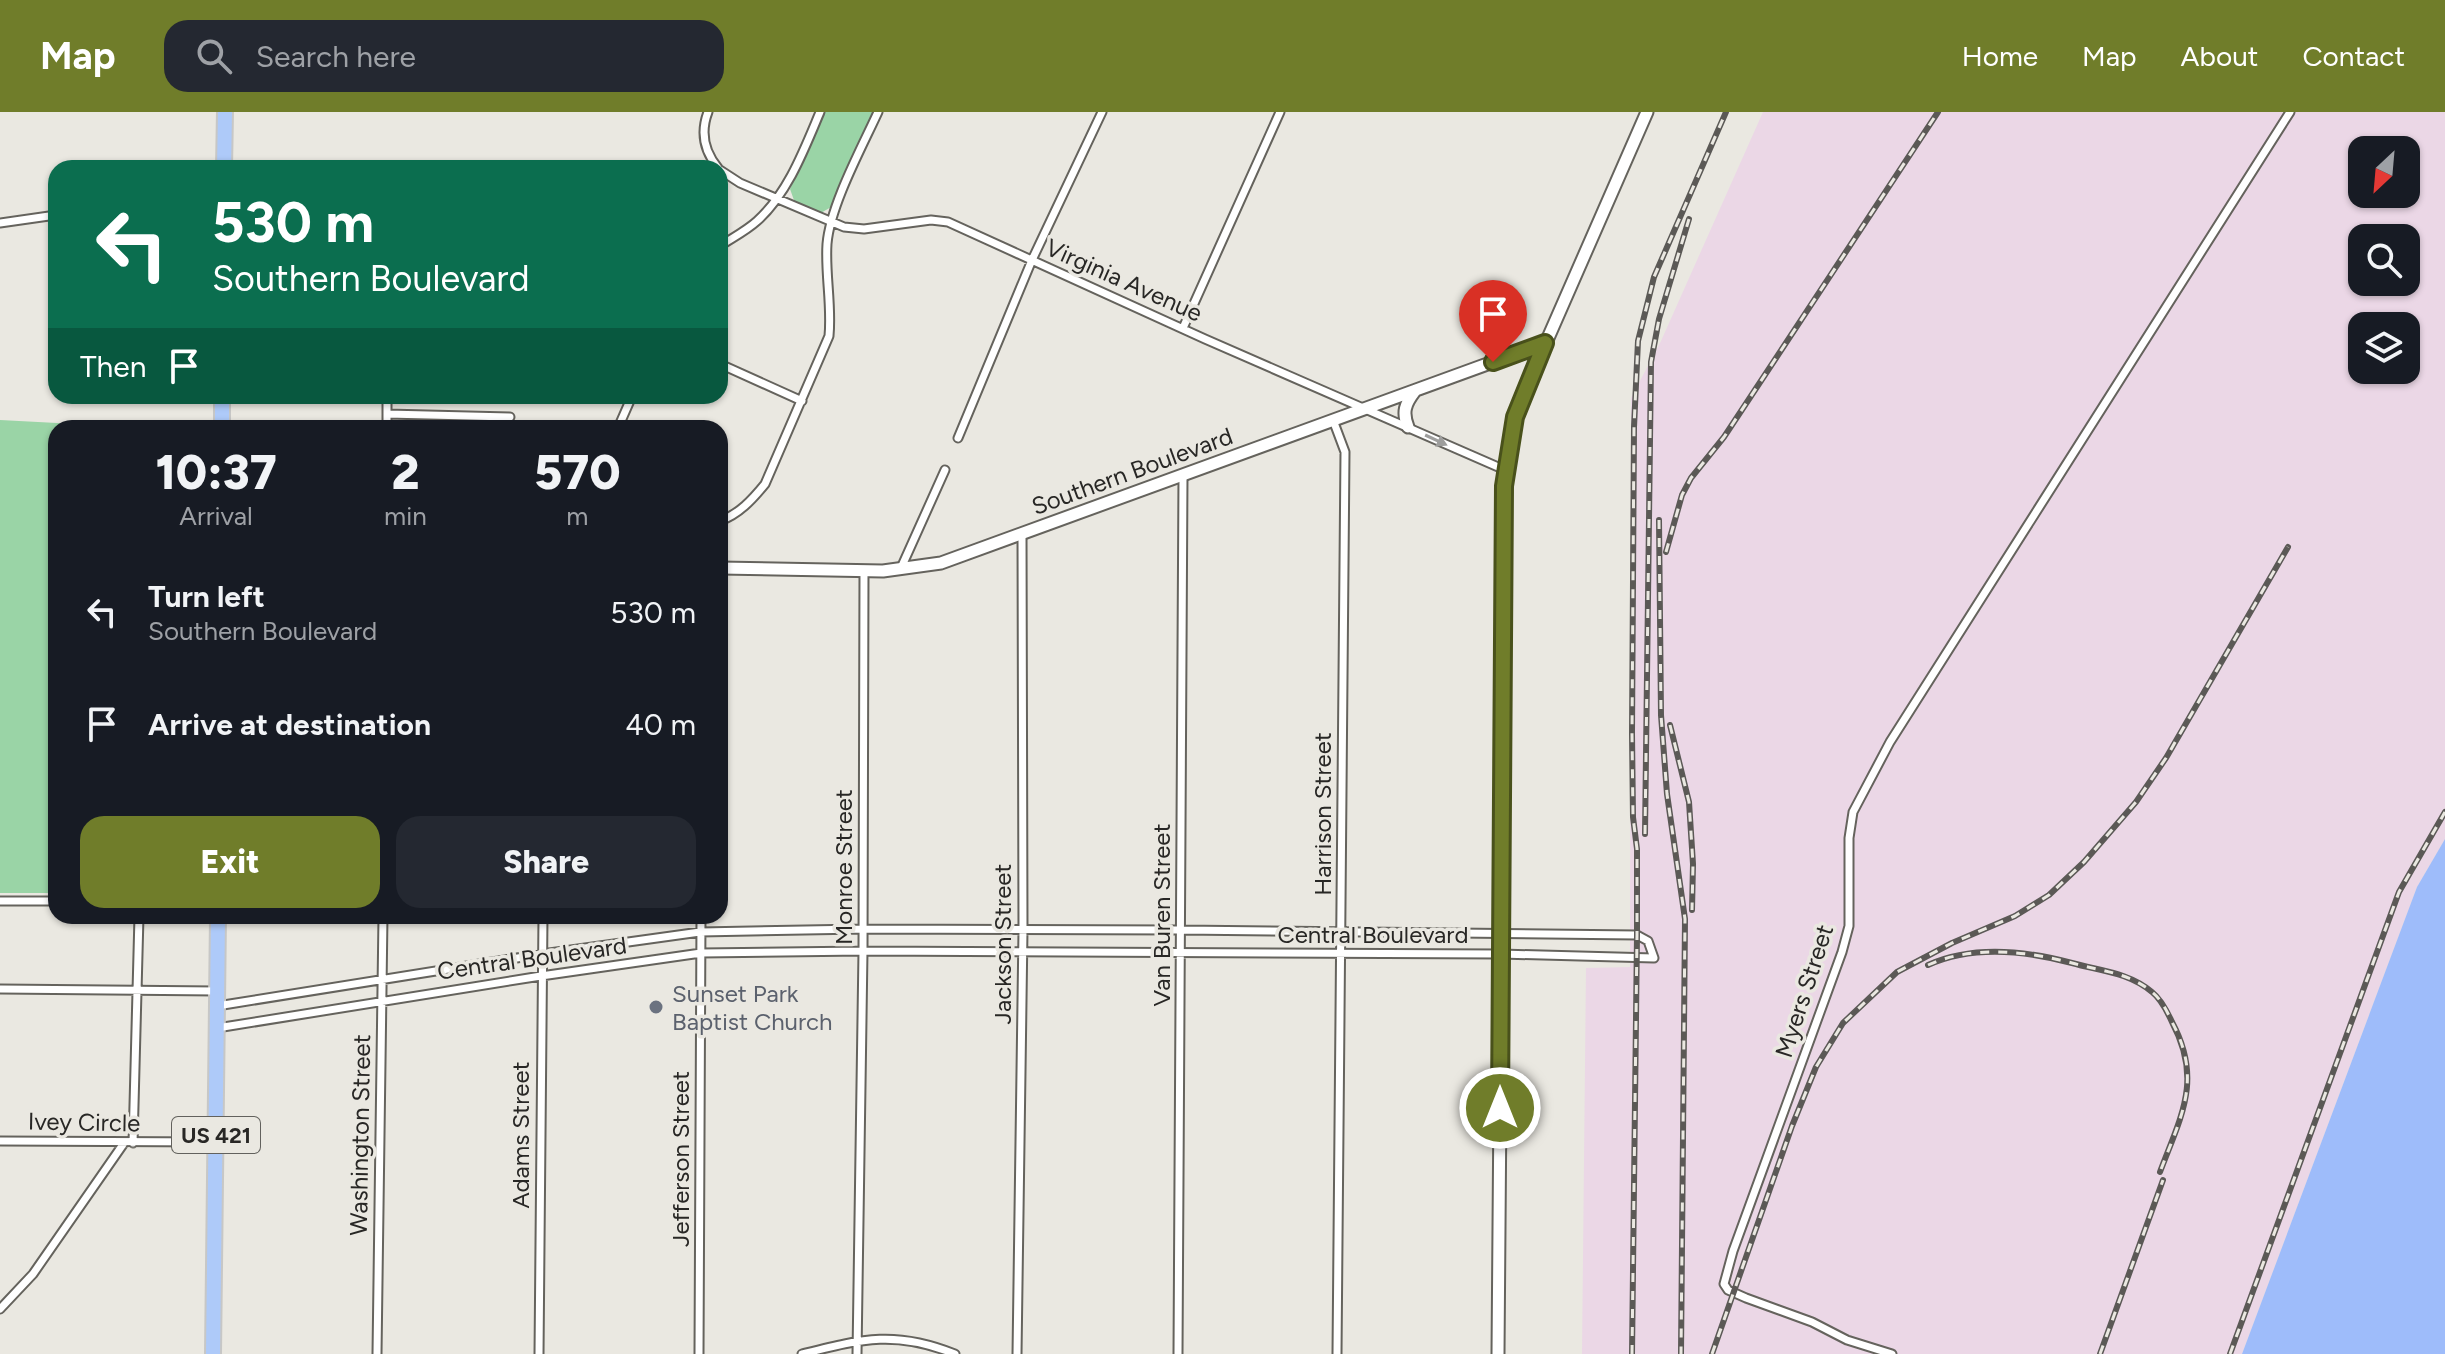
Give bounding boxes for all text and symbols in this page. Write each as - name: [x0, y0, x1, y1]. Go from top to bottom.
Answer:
- search box: [164, 20, 724, 92]
- text: Map: [40, 33, 116, 79]
- icon: search: [192, 34, 236, 78]
- text: Search here: [256, 38, 416, 75]
- text: Home: [1962, 39, 2038, 73]
- text: Map: [2082, 39, 2137, 73]
- text: About: [2181, 39, 2258, 73]
- text: Contact: [2302, 39, 2405, 73]
- north arrow: [2348, 136, 2420, 208]
- map controls: [2348, 136, 2420, 384]
- text: 530 m: [212, 189, 374, 256]
- icon: left: [80, 192, 184, 296]
- button: search: [2348, 224, 2420, 296]
- street label: Virginia Avenue: [1041, 233, 1207, 327]
- text: Southern Boulevard: [212, 257, 530, 300]
- pin: [1459, 280, 1527, 362]
- icon: arrive: [1471, 292, 1515, 336]
- button: layers: [2348, 312, 2420, 384]
- icon: arrive: [162, 344, 206, 388]
- text: Then: [80, 348, 146, 385]
- street label: Southern Boulevard: [1028, 421, 1236, 521]
- one-way arrow: [1424, 433, 1448, 447]
- text: 10:37: [155, 443, 277, 501]
- text: 2: [391, 443, 420, 501]
- text: 570: [534, 443, 621, 501]
- text: Arrival: [179, 500, 253, 532]
- text: min: [384, 500, 427, 532]
- text: m: [566, 500, 588, 532]
- text: Turn left: [148, 578, 265, 615]
- icon: left: [80, 590, 124, 634]
- text: 530 m: [610, 594, 696, 631]
- text: Southern Boulevard: [148, 615, 377, 647]
- icon: arrive: [80, 702, 124, 746]
- text: Arrive at destination: [148, 706, 431, 743]
- text: 40 m: [625, 706, 696, 743]
- street label: Harrison Street: [1308, 732, 1337, 896]
- street label: Monroe Street: [829, 789, 858, 945]
- button: Exit: [80, 816, 380, 908]
- button: Share: [396, 816, 696, 908]
- street label: Van Buren Street: [1147, 823, 1176, 1007]
- street label: Jackson Street: [988, 864, 1017, 1024]
- street label: Central Boulevard: [1277, 920, 1469, 949]
- street label: Myers Street: [1769, 921, 1839, 1061]
- street label: Central Boulevard: [435, 930, 629, 986]
- place label: Sunset Park Baptist Church: [672, 979, 833, 1036]
- marker: Sunset Park Baptist Church: [647, 998, 665, 1016]
- street label: Washington Street: [344, 1034, 376, 1236]
- street label: Adams Street: [506, 1061, 535, 1209]
- position arrow: [1458, 1066, 1542, 1150]
- street label: Jefferson Street: [666, 1071, 695, 1247]
- street label: Ivey Circle: [28, 1107, 140, 1137]
- road number: US 421: [172, 1117, 260, 1153]

